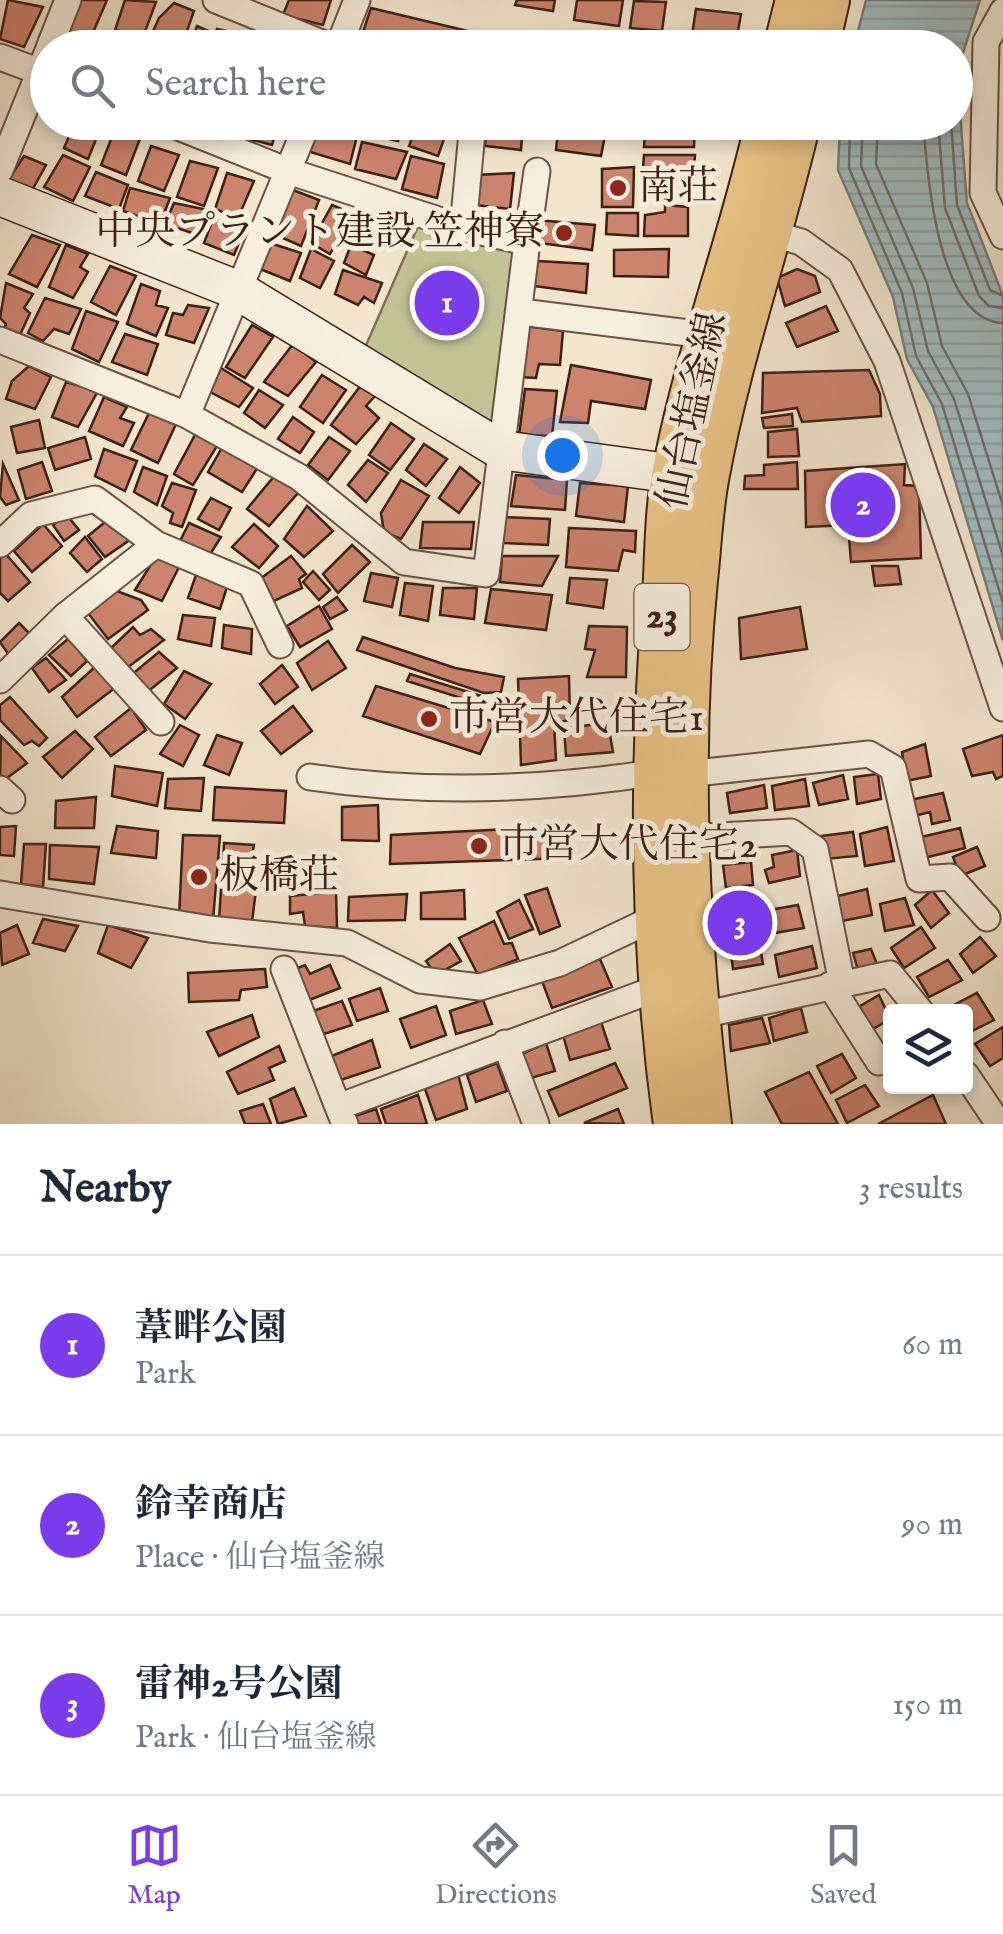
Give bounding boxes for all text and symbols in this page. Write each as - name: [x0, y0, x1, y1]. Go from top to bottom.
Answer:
- search box: [30, 30, 973, 140]
- icon: search: [65, 58, 120, 113]
- text: Search here: [145, 61, 326, 109]
- place label: 南荘: [638, 163, 718, 214]
- marker: 南荘: [607, 177, 629, 199]
- place label: 中央プラント建設 笠神寮: [95, 208, 544, 259]
- marker: 中央プラント建設 笠神寮: [553, 222, 575, 244]
- pin: 1: [414, 266, 480, 340]
- street label: 仙台塩釜線: [648, 308, 740, 514]
- your location: [537, 430, 588, 481]
- pin: 2: [830, 468, 896, 542]
- road number: 23: [634, 584, 690, 650]
- place label: 市営大代住宅1: [449, 694, 704, 745]
- marker: 市営大代住宅1: [418, 708, 440, 730]
- place label: 市営大代住宅2: [499, 821, 758, 872]
- marker: 市営大代住宅2: [468, 835, 490, 857]
- place label: 板橋荘: [219, 852, 339, 903]
- marker: 板橋荘: [188, 866, 210, 888]
- pin: 3: [708, 886, 772, 960]
- map controls: [883, 1004, 973, 1094]
- button: layers: [883, 1004, 973, 1094]
- text: Nearby: [40, 1163, 171, 1216]
- text: 3 results: [859, 1169, 963, 1210]
- text: 葦畔公園: [135, 1306, 287, 1354]
- text: 1: [67, 1325, 78, 1366]
- text: 60 m: [902, 1325, 963, 1366]
- text: Park: [135, 1354, 196, 1395]
- text: 鈴幸商店: [135, 1482, 287, 1530]
- text: 2: [65, 1505, 80, 1546]
- text: 90 m: [902, 1505, 963, 1546]
- text: Place · 仙台塩釜線: [135, 1538, 386, 1579]
- text: 雷神2号公園: [135, 1662, 343, 1710]
- text: 3: [67, 1685, 78, 1726]
- text: 150 m: [892, 1685, 963, 1726]
- text: Park · 仙台塩釜線: [135, 1718, 377, 1759]
- tab: Map: [127, 1818, 182, 1913]
- tab: Directions: [435, 1818, 557, 1913]
- tab: Saved: [810, 1818, 876, 1913]

